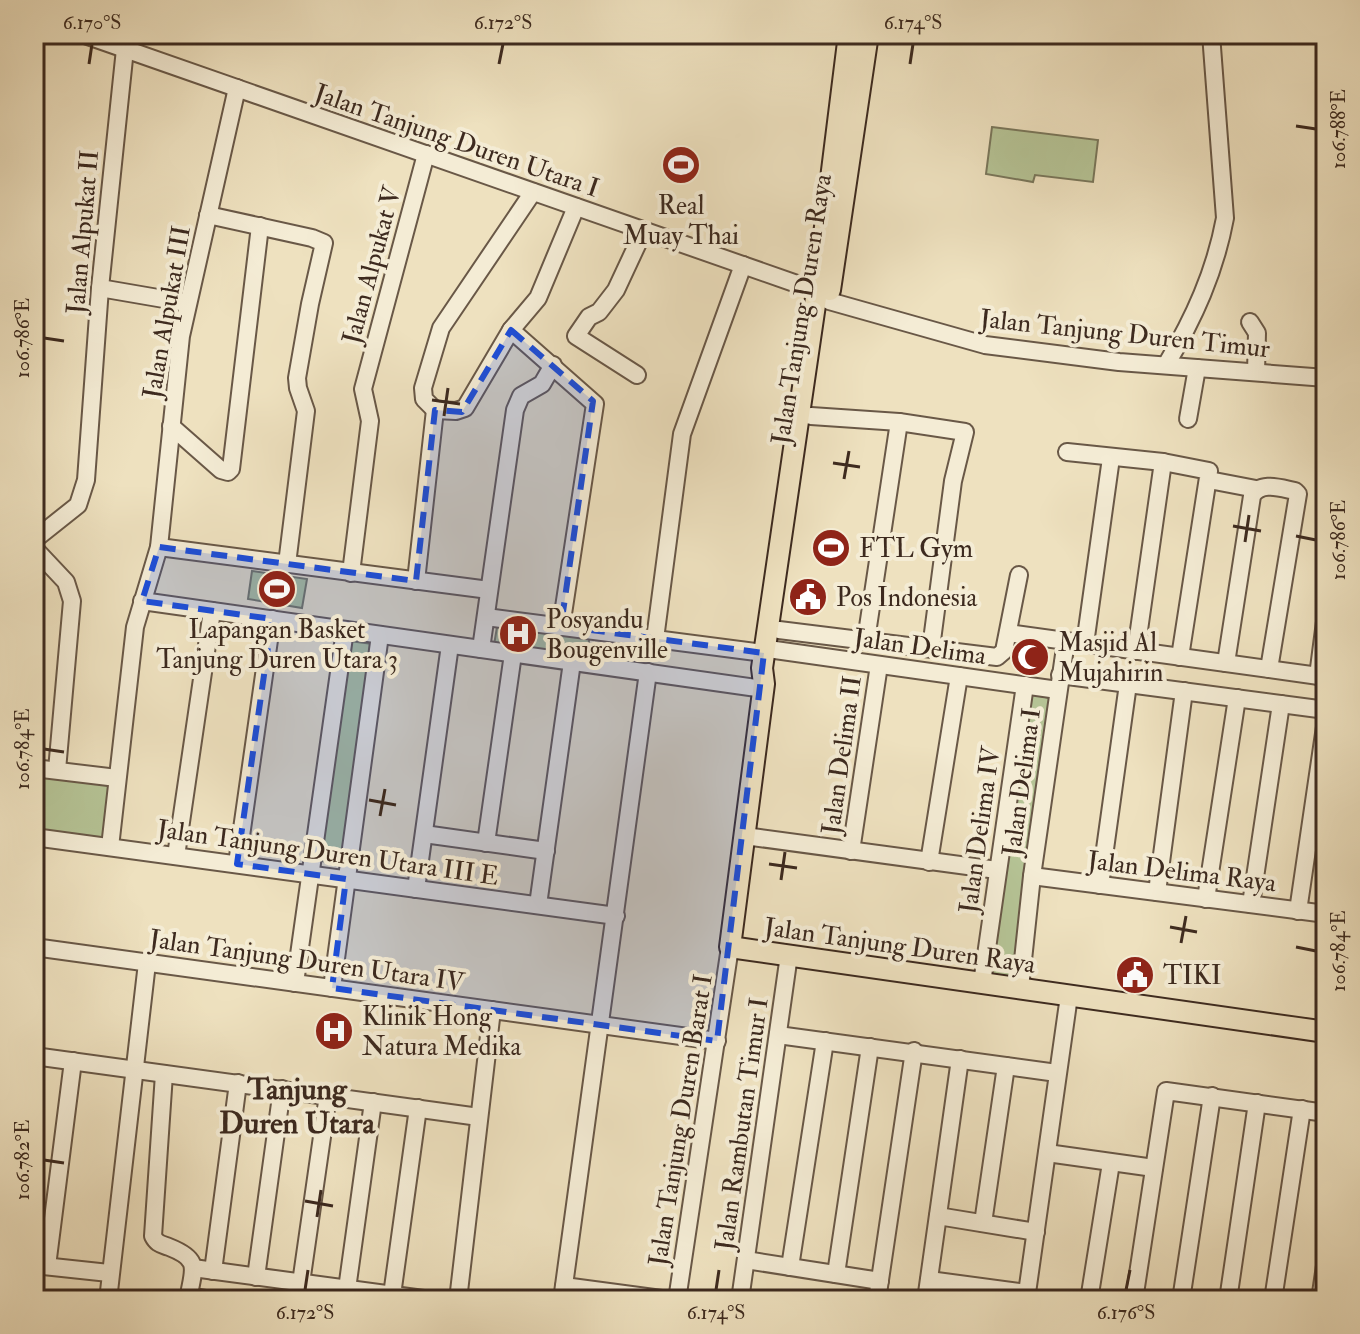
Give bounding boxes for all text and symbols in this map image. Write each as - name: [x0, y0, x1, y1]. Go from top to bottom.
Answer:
- text: 6.170°S: [63, 10, 121, 35]
- text: 6.172°S: [474, 10, 532, 35]
- text: 6.174°S: [884, 10, 942, 35]
- street label: Jalan Tanjung Duren Utara I: [309, 77, 603, 205]
- text: 106.788°E: [1326, 89, 1351, 169]
- sports icon: Real Muay Thai: [660, 144, 702, 186]
- street label: Jalan Alpukat II: [60, 149, 107, 316]
- street label: Jalan Tanjung Duren Raya: [765, 171, 839, 448]
- street label: Jalan Alpukat V: [335, 181, 410, 349]
- place label: Real Muay Thai: [623, 190, 739, 252]
- street label: Jalan Alpukat III: [136, 223, 199, 402]
- text: 106.786°E: [10, 298, 35, 378]
- street label: Jalan Tanjung Duren Timur: [977, 303, 1272, 365]
- text: 106.786°E: [1326, 500, 1351, 580]
- sports icon: FTL Gym: [810, 527, 852, 569]
- place label: FTL Gym: [859, 533, 973, 565]
- sports icon: Lapangan Basket Tanjung Duren Utara 3: [256, 568, 298, 610]
- public building icon: Pos Indonesia: [787, 576, 829, 618]
- place label: Pos Indonesia: [836, 582, 978, 614]
- place label: Posyandu Bougenville: [546, 604, 668, 666]
- hospital icon: Posyandu Bougenville: [497, 613, 539, 655]
- place label: Lapangan Basket Tanjung Duren Utara 3: [156, 614, 398, 676]
- street label: Jalan Delima: [851, 622, 988, 672]
- place label: Masjid Al Mujahirin: [1058, 627, 1164, 689]
- mosque icon: Masjid Al Mujahirin: [1009, 636, 1051, 678]
- street label: Jalan Delima II: [815, 674, 869, 838]
- street label: Jalan Delima I: [996, 706, 1048, 859]
- text: 106.784°E: [10, 708, 35, 790]
- street label: Jalan Delima IV: [952, 743, 1008, 916]
- street label: Jalan Tanjung Duren Utara III E: [154, 813, 501, 893]
- street label: Jalan Delima Raya: [1085, 844, 1278, 899]
- text: 106.784°E: [1326, 910, 1351, 992]
- street label: Jalan Tanjung Duren Raya: [761, 911, 1038, 981]
- street label: Jalan Tanjung Duren Utara IV: [146, 923, 468, 999]
- public building icon: TIKI: [1114, 954, 1156, 996]
- place label: TIKI: [1163, 960, 1221, 992]
- street label: Jalan Tanjung Duren Barat I: [642, 972, 720, 1269]
- street label: Jalan Rambutan Timur I: [708, 996, 776, 1254]
- place label: Klinik Hong Natura Medika: [362, 1001, 522, 1063]
- hospital icon: Klinik Hong Natura Medika: [313, 1010, 355, 1052]
- district label: Tanjung Duren Utara: [219, 1071, 376, 1142]
- text: 106.782°E: [10, 1120, 35, 1200]
- text: 6.172°S: [276, 1300, 334, 1325]
- text: 6.174°S: [687, 1300, 745, 1325]
- text: 6.176°S: [1097, 1300, 1155, 1325]

